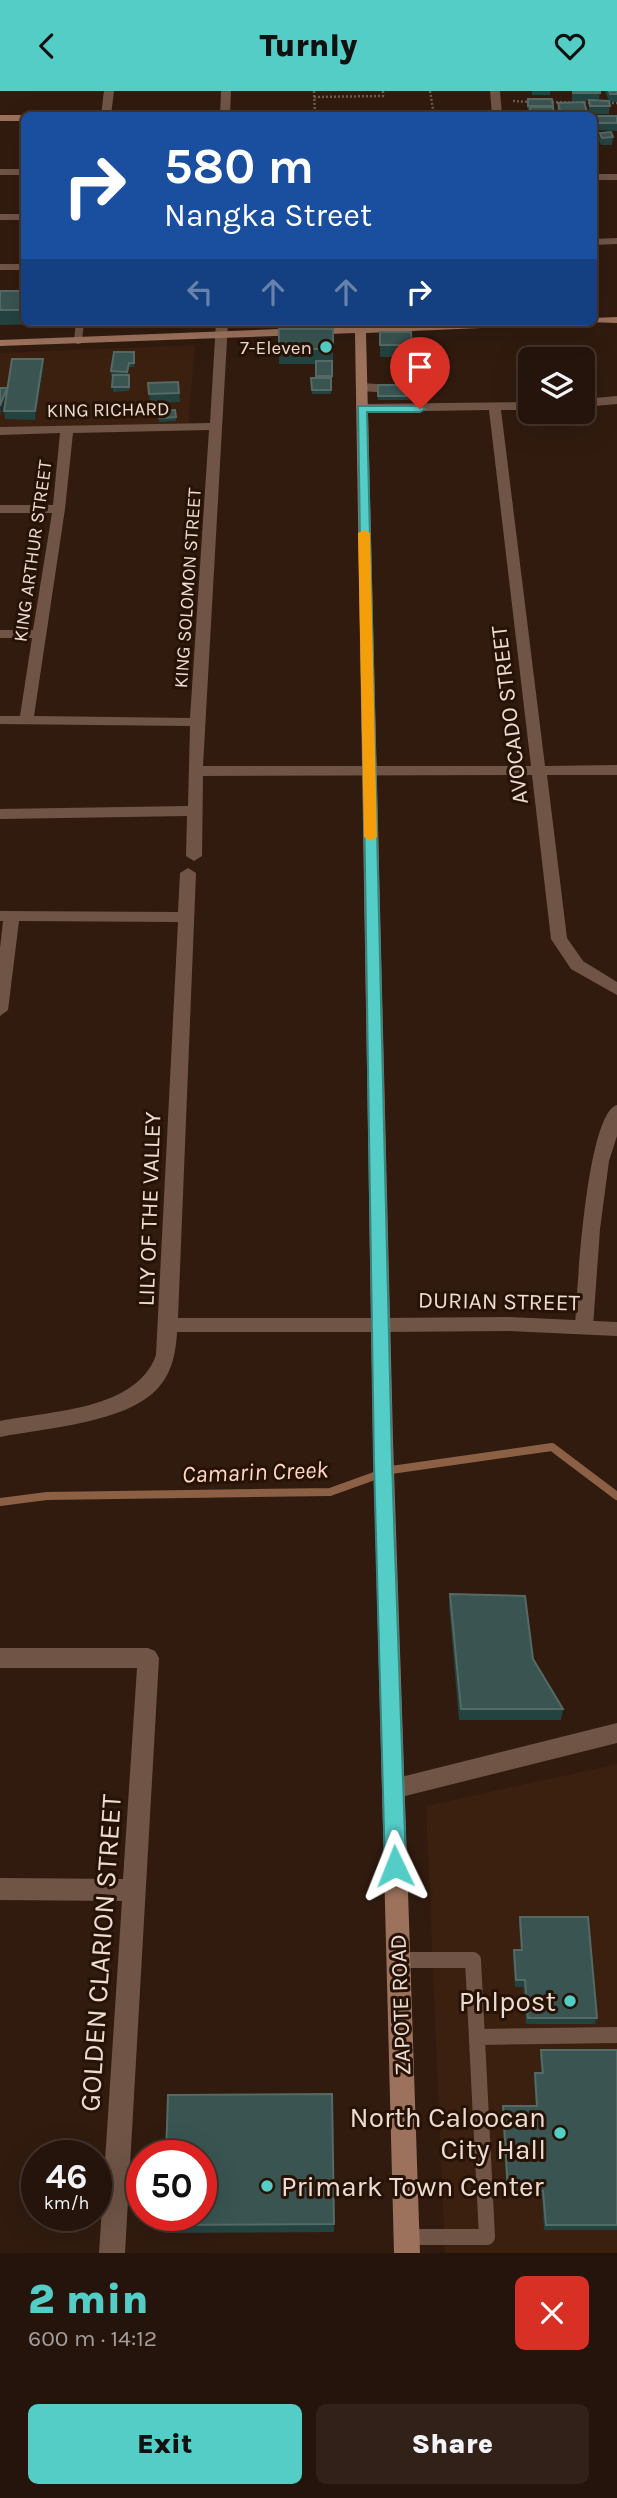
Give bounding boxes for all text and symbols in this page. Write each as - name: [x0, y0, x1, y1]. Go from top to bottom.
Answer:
- icon: back: [28, 27, 66, 65]
- text: Turnly: [260, 27, 357, 64]
- icon: heart: [551, 27, 589, 65]
- text: 580 m: [164, 138, 314, 195]
- icon: right: [49, 140, 140, 231]
- text: Nangka Street: [164, 197, 372, 234]
- icon: left: [181, 273, 219, 311]
- icon: ahead: [254, 273, 292, 311]
- icon: ahead: [327, 273, 365, 311]
- icon: right: [400, 273, 438, 311]
- place label: 7-Eleven: [240, 337, 312, 359]
- pin: [390, 337, 450, 409]
- marker: 7-Eleven: [318, 339, 334, 355]
- map controls: [518, 347, 595, 424]
- button: layers: [518, 347, 595, 424]
- icon: arrive: [401, 348, 439, 386]
- street label: KING RICHARD: [46, 398, 170, 422]
- street label: KING ARTHUR STREET: [9, 458, 57, 643]
- street label: KING SOLOMON STREET: [170, 487, 206, 689]
- street label: AVOCADO STREET: [485, 624, 534, 806]
- street label: LILY OF THE VALLEY: [133, 1111, 166, 1307]
- street label: DURIAN STREET: [418, 1287, 581, 1316]
- water label: Camarin Creek: [181, 1455, 329, 1489]
- street label: GOLDEN CLARION STREET: [73, 1793, 128, 2113]
- position arrow: [358, 1829, 432, 1903]
- street label: ZAPOTE ROAD: [385, 1934, 416, 2076]
- place label: Phlpost: [459, 1985, 556, 2018]
- marker: Phlpost: [562, 1993, 578, 2009]
- place label: North Caloocan City Hall: [350, 2101, 546, 2166]
- marker: North Caloocan City Hall: [552, 2125, 568, 2141]
- speed limit sign: 50: [126, 2140, 217, 2231]
- text: 46: [45, 2156, 88, 2197]
- place label: Primark Town Center: [281, 2170, 544, 2203]
- marker: Primark Town Center: [259, 2178, 275, 2194]
- text: km/h: [44, 2192, 89, 2214]
- text: 2 min: [28, 2274, 148, 2324]
- button: close: [515, 2276, 589, 2350]
- text: 600 m · 14:12: [28, 2325, 157, 2352]
- button: Exit: [28, 2404, 302, 2484]
- button: Share: [316, 2404, 589, 2484]

